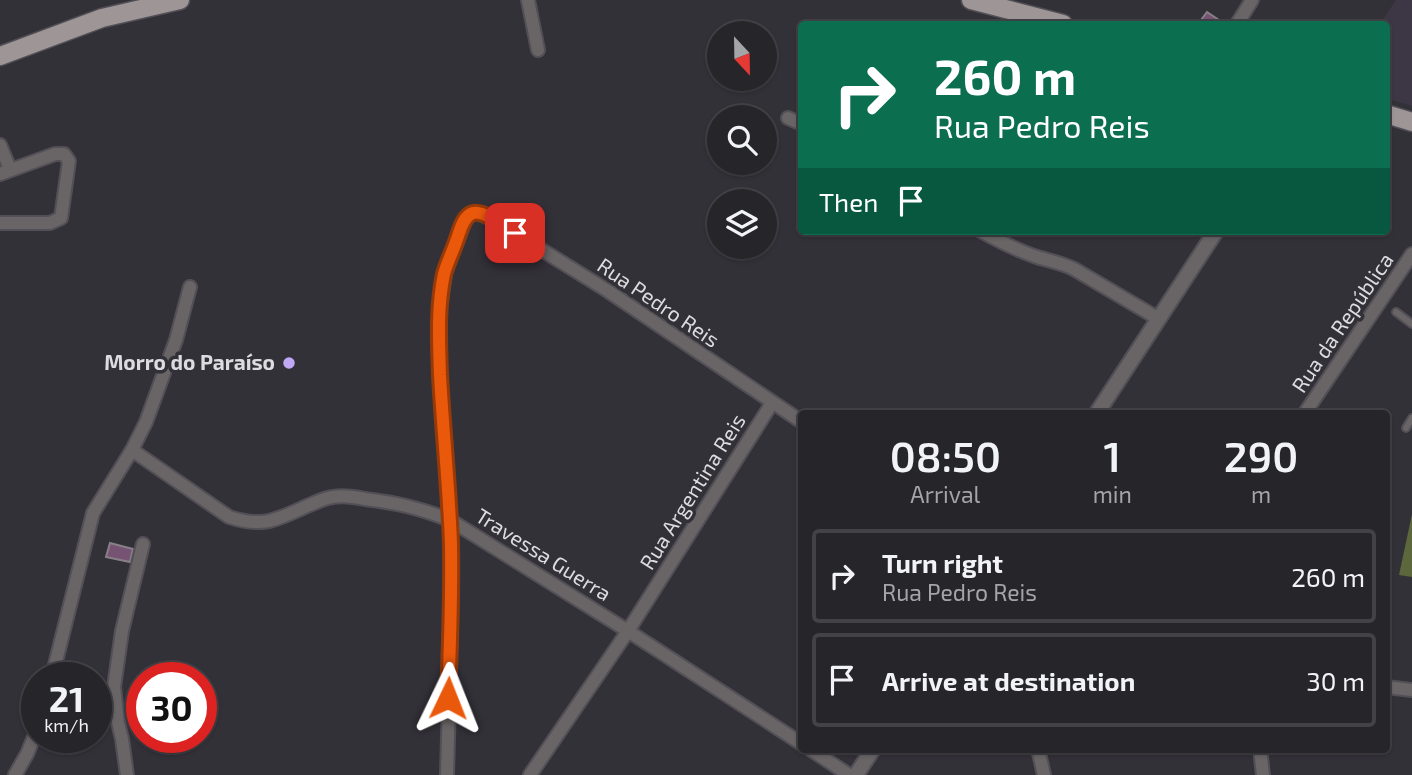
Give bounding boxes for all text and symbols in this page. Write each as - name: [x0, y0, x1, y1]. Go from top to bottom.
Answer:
- north arrow: [707, 21, 777, 91]
- map controls: [707, 21, 777, 259]
- text: 260 m: [934, 46, 1076, 105]
- icon: right: [819, 49, 910, 140]
- button: search: [707, 105, 777, 175]
- text: Rua Pedro Reis: [934, 106, 1150, 144]
- icon: arrive: [892, 182, 930, 220]
- text: Then: [819, 186, 878, 217]
- button: layers: [707, 189, 777, 259]
- pin: [485, 203, 545, 263]
- icon: arrive: [496, 214, 534, 252]
- street label: Rua da República: [1286, 248, 1398, 397]
- street label: Rua Pedro Reis: [593, 252, 724, 352]
- place label: Morro do Paraíso: [104, 349, 275, 374]
- marker: Morro do Paraíso: [281, 355, 297, 371]
- street label: Rua Argentina Reis: [634, 409, 750, 574]
- text: 08:50: [890, 430, 1001, 480]
- text: 1: [1104, 430, 1121, 480]
- text: 290: [1224, 430, 1298, 480]
- text: Arrival: [910, 480, 980, 508]
- text: min: [1093, 480, 1132, 508]
- text: m: [1251, 480, 1271, 508]
- street label: Travessa Guerra: [472, 502, 616, 605]
- text: Turn right: [882, 547, 1003, 578]
- icon: right: [823, 557, 861, 595]
- text: 260 m: [1291, 561, 1365, 592]
- text: Rua Pedro Reis: [882, 578, 1037, 606]
- position arrow: [411, 661, 485, 735]
- icon: arrive: [823, 661, 861, 699]
- speed limit sign: 30: [126, 662, 217, 753]
- text: Arrive at destination: [882, 665, 1135, 696]
- text: 30 m: [1306, 665, 1365, 696]
- text: 21: [49, 677, 84, 719]
- text: km/h: [44, 714, 89, 736]

